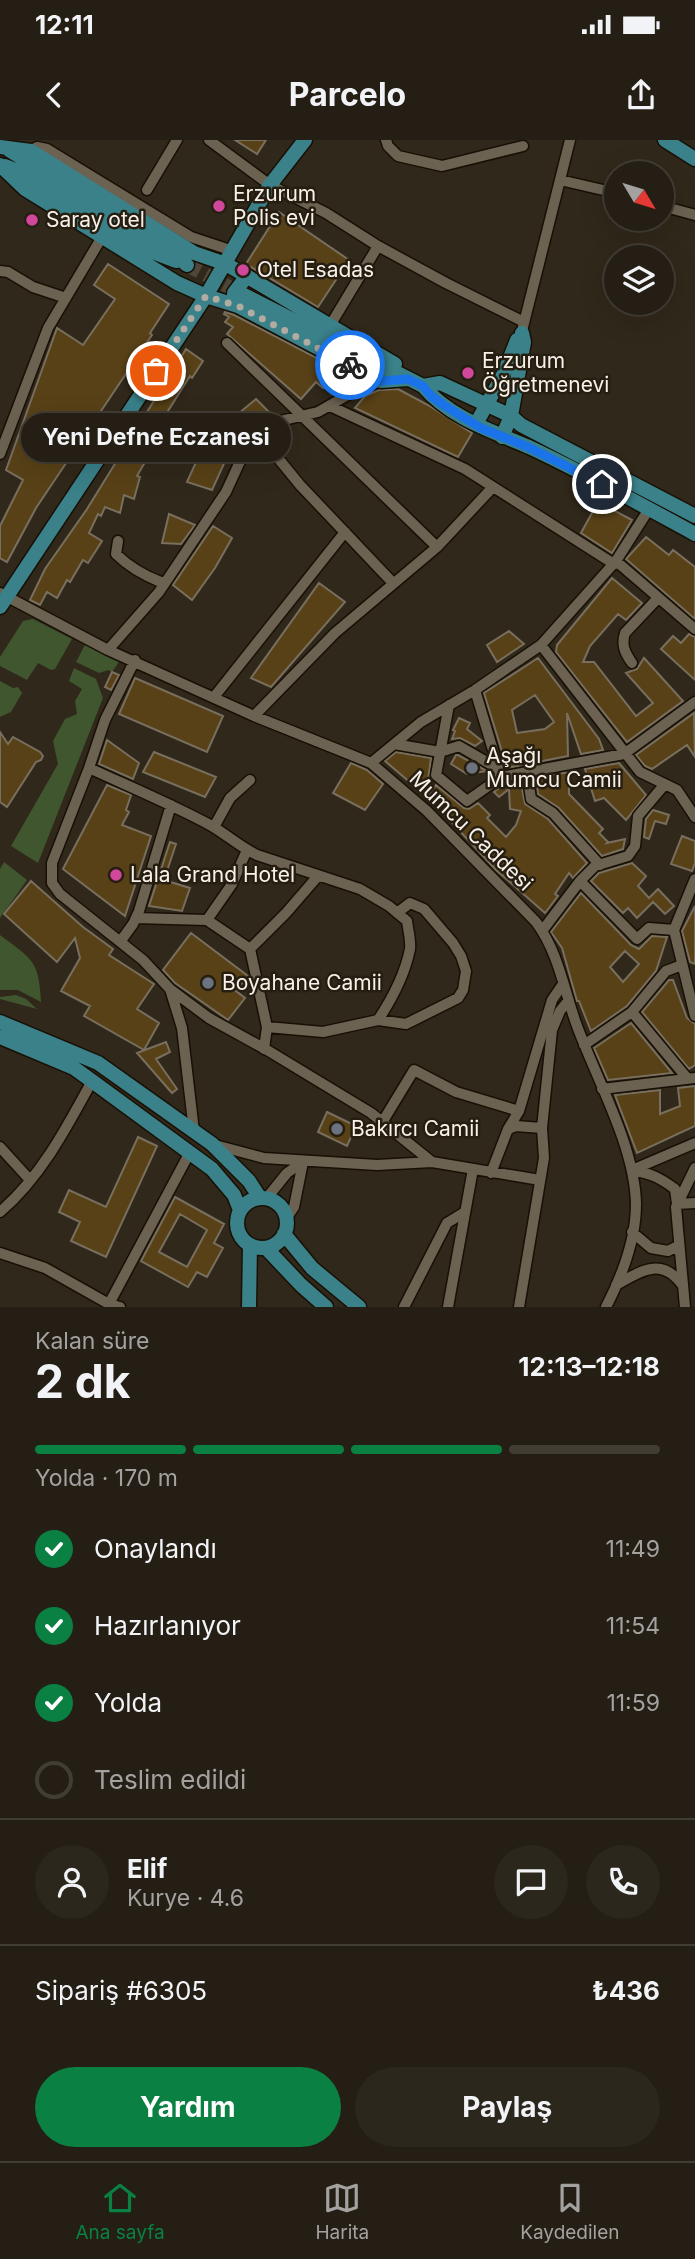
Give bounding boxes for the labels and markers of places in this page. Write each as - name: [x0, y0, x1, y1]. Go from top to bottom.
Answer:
- place label: Erzurum Polis evi: [233, 181, 316, 230]
- marker: Erzurum Polis evi: [211, 198, 227, 214]
- place label: Saray otel: [46, 207, 145, 232]
- marker: Saray otel: [24, 212, 40, 228]
- place label: Otel Esadas: [257, 257, 374, 282]
- marker: Otel Esadas: [235, 262, 251, 278]
- pin: [126, 341, 186, 401]
- place label: Erzurum Öğretmenevi: [482, 348, 609, 397]
- marker: Erzurum Öğretmenevi: [460, 365, 476, 381]
- callout: Yeni Defne Eczanesi: [21, 413, 291, 462]
- pin: [572, 454, 632, 514]
- place label: Aşağı Mumcu Camii: [486, 743, 622, 792]
- marker: Aşağı Mumcu Camii: [464, 760, 480, 776]
- place label: Lala Grand Hotel: [130, 862, 295, 887]
- marker: Lala Grand Hotel: [108, 867, 124, 883]
- place label: Boyahane Camii: [222, 970, 382, 995]
- marker: Boyahane Camii: [200, 975, 216, 991]
- place label: Bakırcı Camii: [351, 1116, 479, 1141]
- marker: Bakırcı Camii: [329, 1121, 345, 1137]

